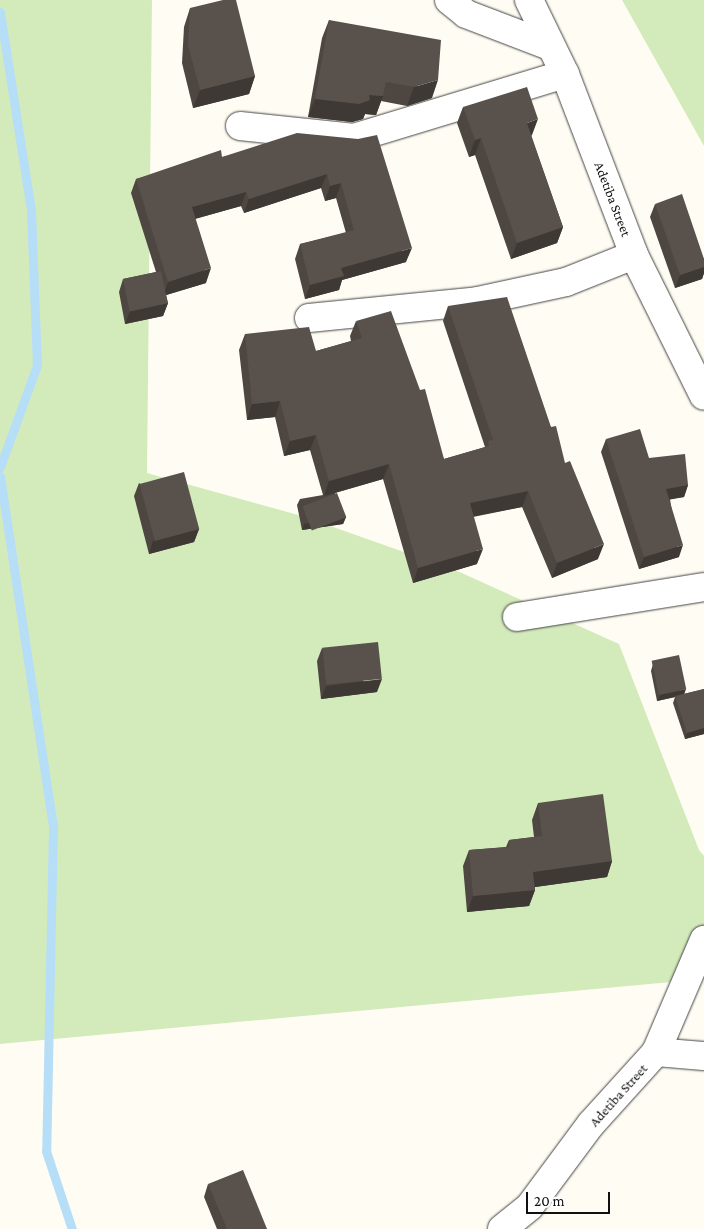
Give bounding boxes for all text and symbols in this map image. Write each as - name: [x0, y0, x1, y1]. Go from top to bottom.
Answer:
- street label: Adetiba Street: [591, 159, 635, 239]
- street label: Adetiba Street: [585, 1060, 651, 1130]
- scale bar: [529, 1182, 613, 1214]
- text: 20 m: [534, 1193, 565, 1209]

